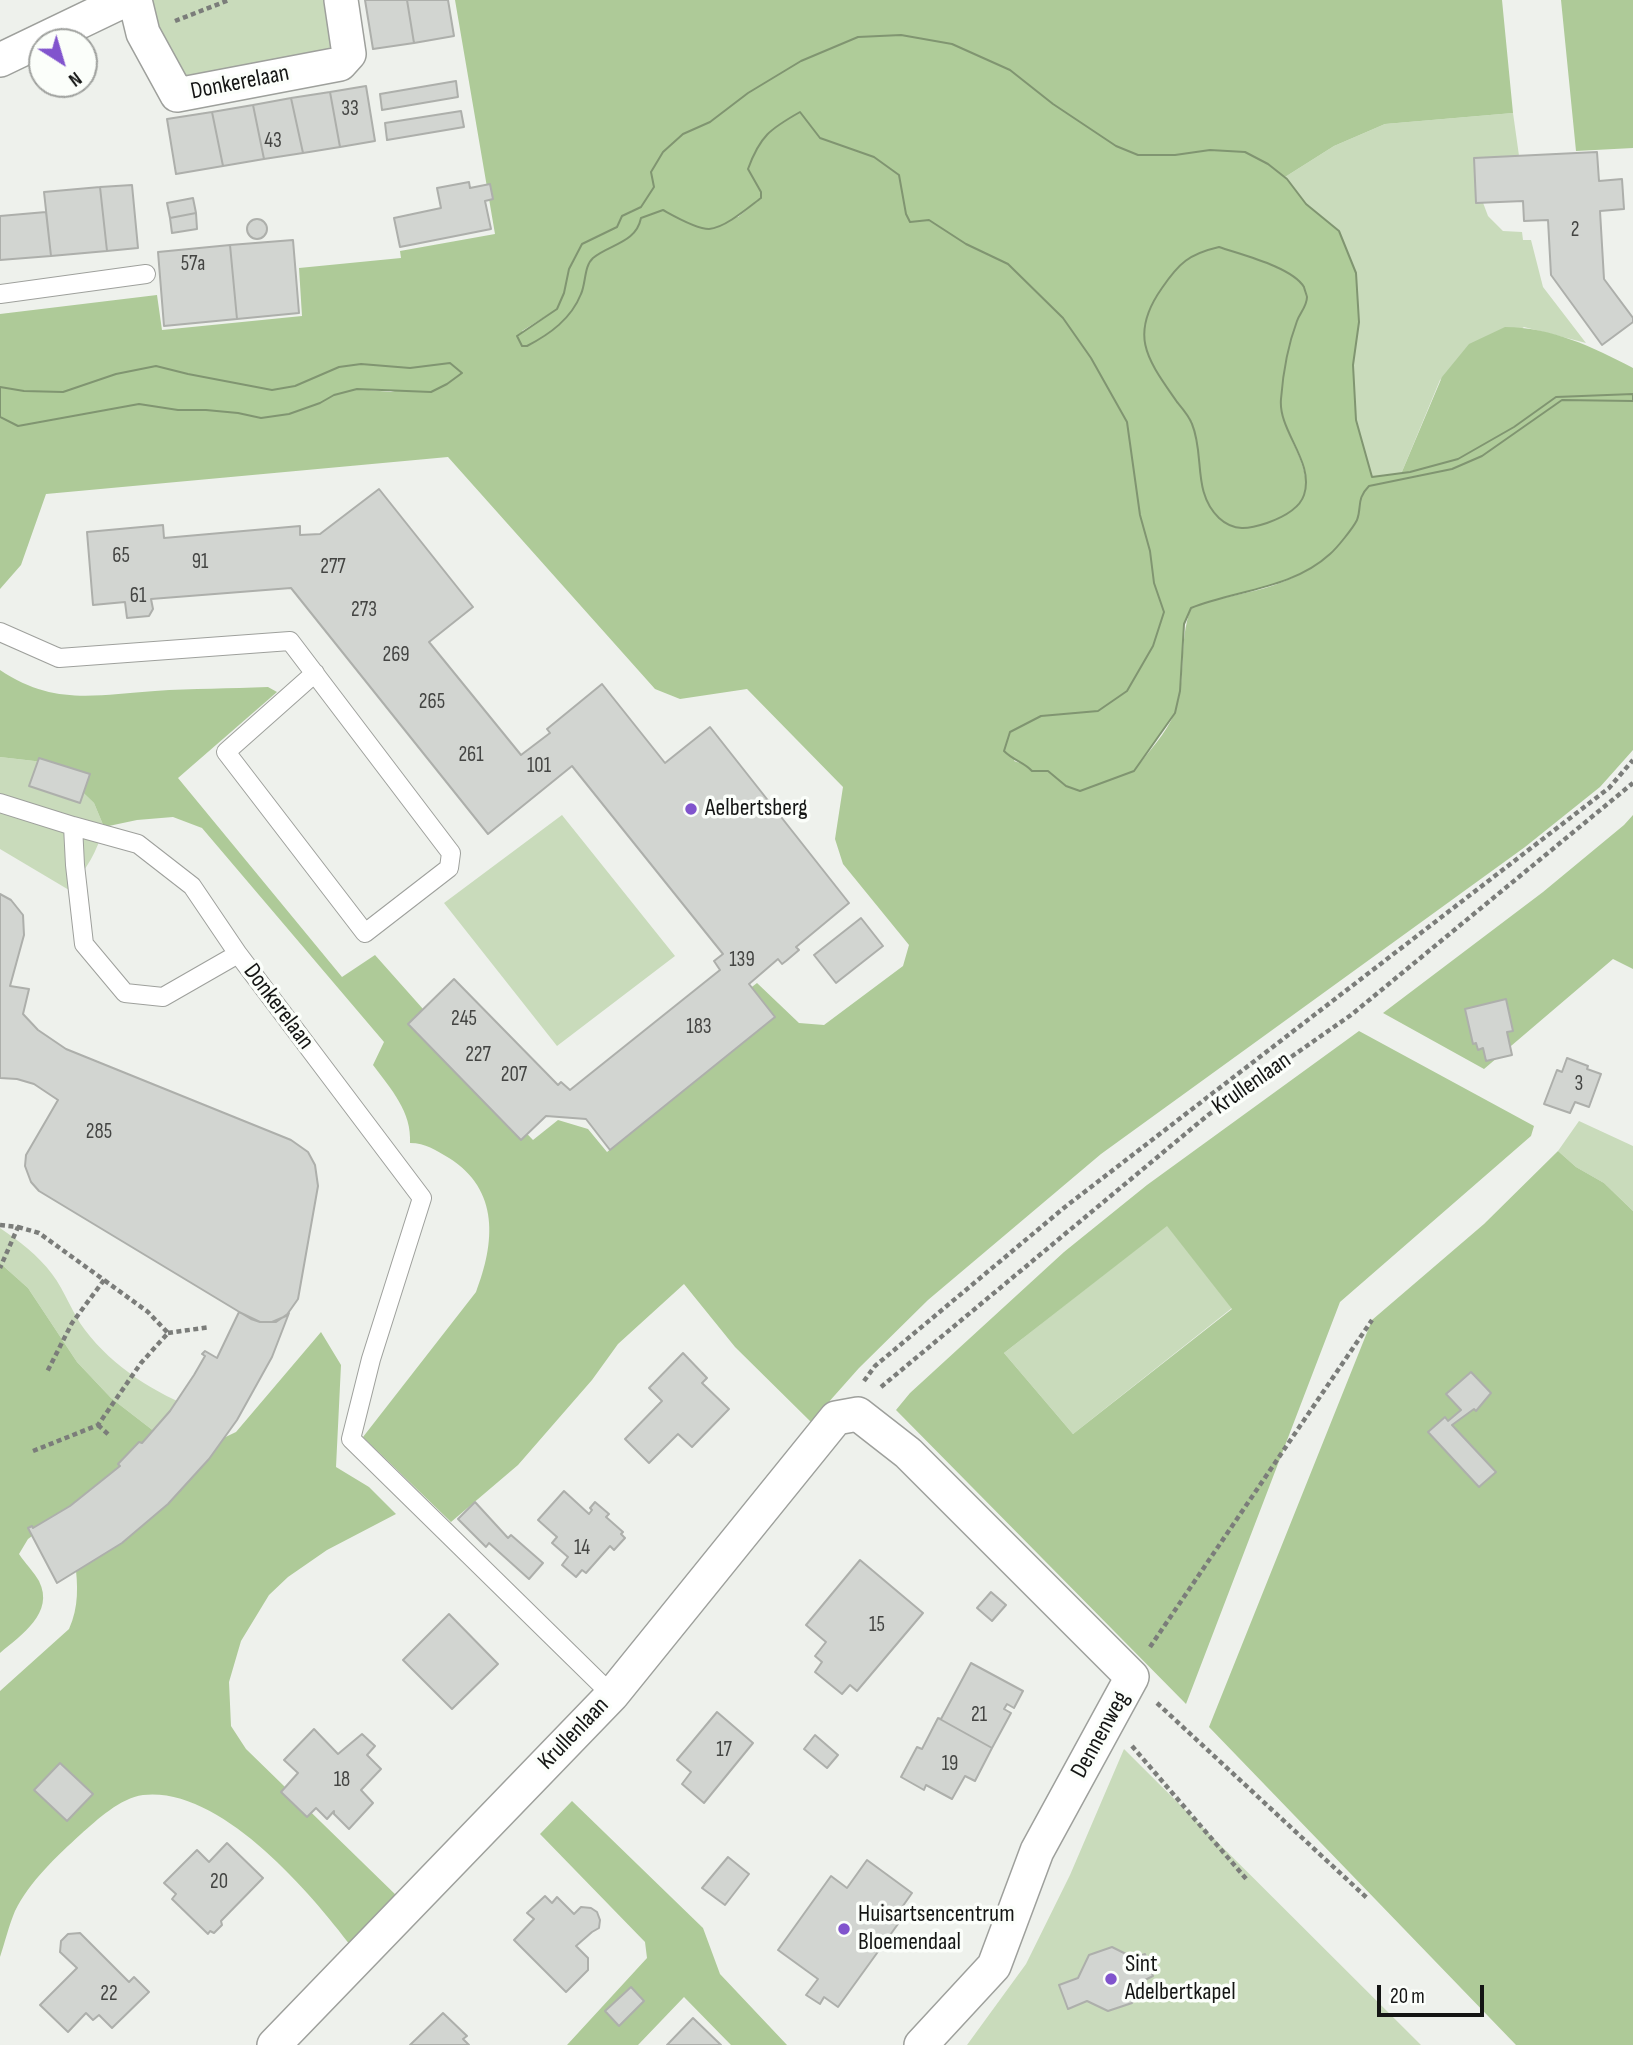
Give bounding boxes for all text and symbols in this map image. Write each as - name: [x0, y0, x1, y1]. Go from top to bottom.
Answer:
- north arrow: [28, 28, 98, 98]
- street label: Donkerelaan: [188, 59, 292, 107]
- text: N: [64, 66, 86, 91]
- house number: 33: [341, 97, 359, 123]
- house number: 43: [264, 129, 282, 155]
- house number: 2: [1571, 218, 1579, 244]
- house number: 57a: [181, 252, 205, 278]
- house number: 65: [112, 544, 130, 570]
- house number: 91: [192, 550, 208, 576]
- house number: 277: [320, 555, 346, 581]
- house number: 61: [130, 584, 146, 610]
- house number: 273: [351, 598, 377, 624]
- house number: 269: [382, 643, 410, 669]
- house number: 265: [419, 690, 445, 716]
- house number: 261: [458, 743, 484, 769]
- house number: 101: [527, 754, 551, 780]
- place label: Aelbertsberg: [705, 795, 808, 823]
- marker: Aelbertsberg: [683, 801, 699, 817]
- house number: 139: [729, 948, 755, 974]
- street label: Donkerelaan: [236, 958, 320, 1056]
- house number: 245: [451, 1007, 477, 1033]
- house number: 183: [686, 1015, 712, 1041]
- house number: 227: [465, 1043, 491, 1069]
- street label: Krullenlaan: [1207, 1046, 1297, 1122]
- house number: 207: [501, 1063, 527, 1089]
- house number: 3: [1575, 1072, 1583, 1098]
- house number: 285: [86, 1120, 112, 1146]
- house number: 14: [574, 1536, 590, 1562]
- house number: 15: [869, 1613, 885, 1639]
- street label: Dennenweg: [1065, 1687, 1137, 1783]
- street label: Krullenlaan: [532, 1692, 616, 1776]
- house number: 21: [971, 1703, 987, 1729]
- house number: 17: [716, 1738, 732, 1764]
- house number: 19: [942, 1752, 958, 1778]
- house number: 18: [334, 1768, 350, 1794]
- house number: 20: [210, 1870, 228, 1896]
- place label: Huisartsencentrum Bloemendaal: [858, 1901, 1015, 1957]
- marker: Huisartsencentrum Bloemendaal: [836, 1921, 852, 1937]
- place label: Sint Adelbertkapel: [1125, 1951, 1236, 2007]
- marker: Sint Adelbertkapel: [1103, 1971, 1119, 1987]
- scale bar: [1381, 1972, 1488, 2016]
- house number: 22: [100, 1982, 118, 2008]
- text: 20 m: [1390, 1984, 1425, 2009]

